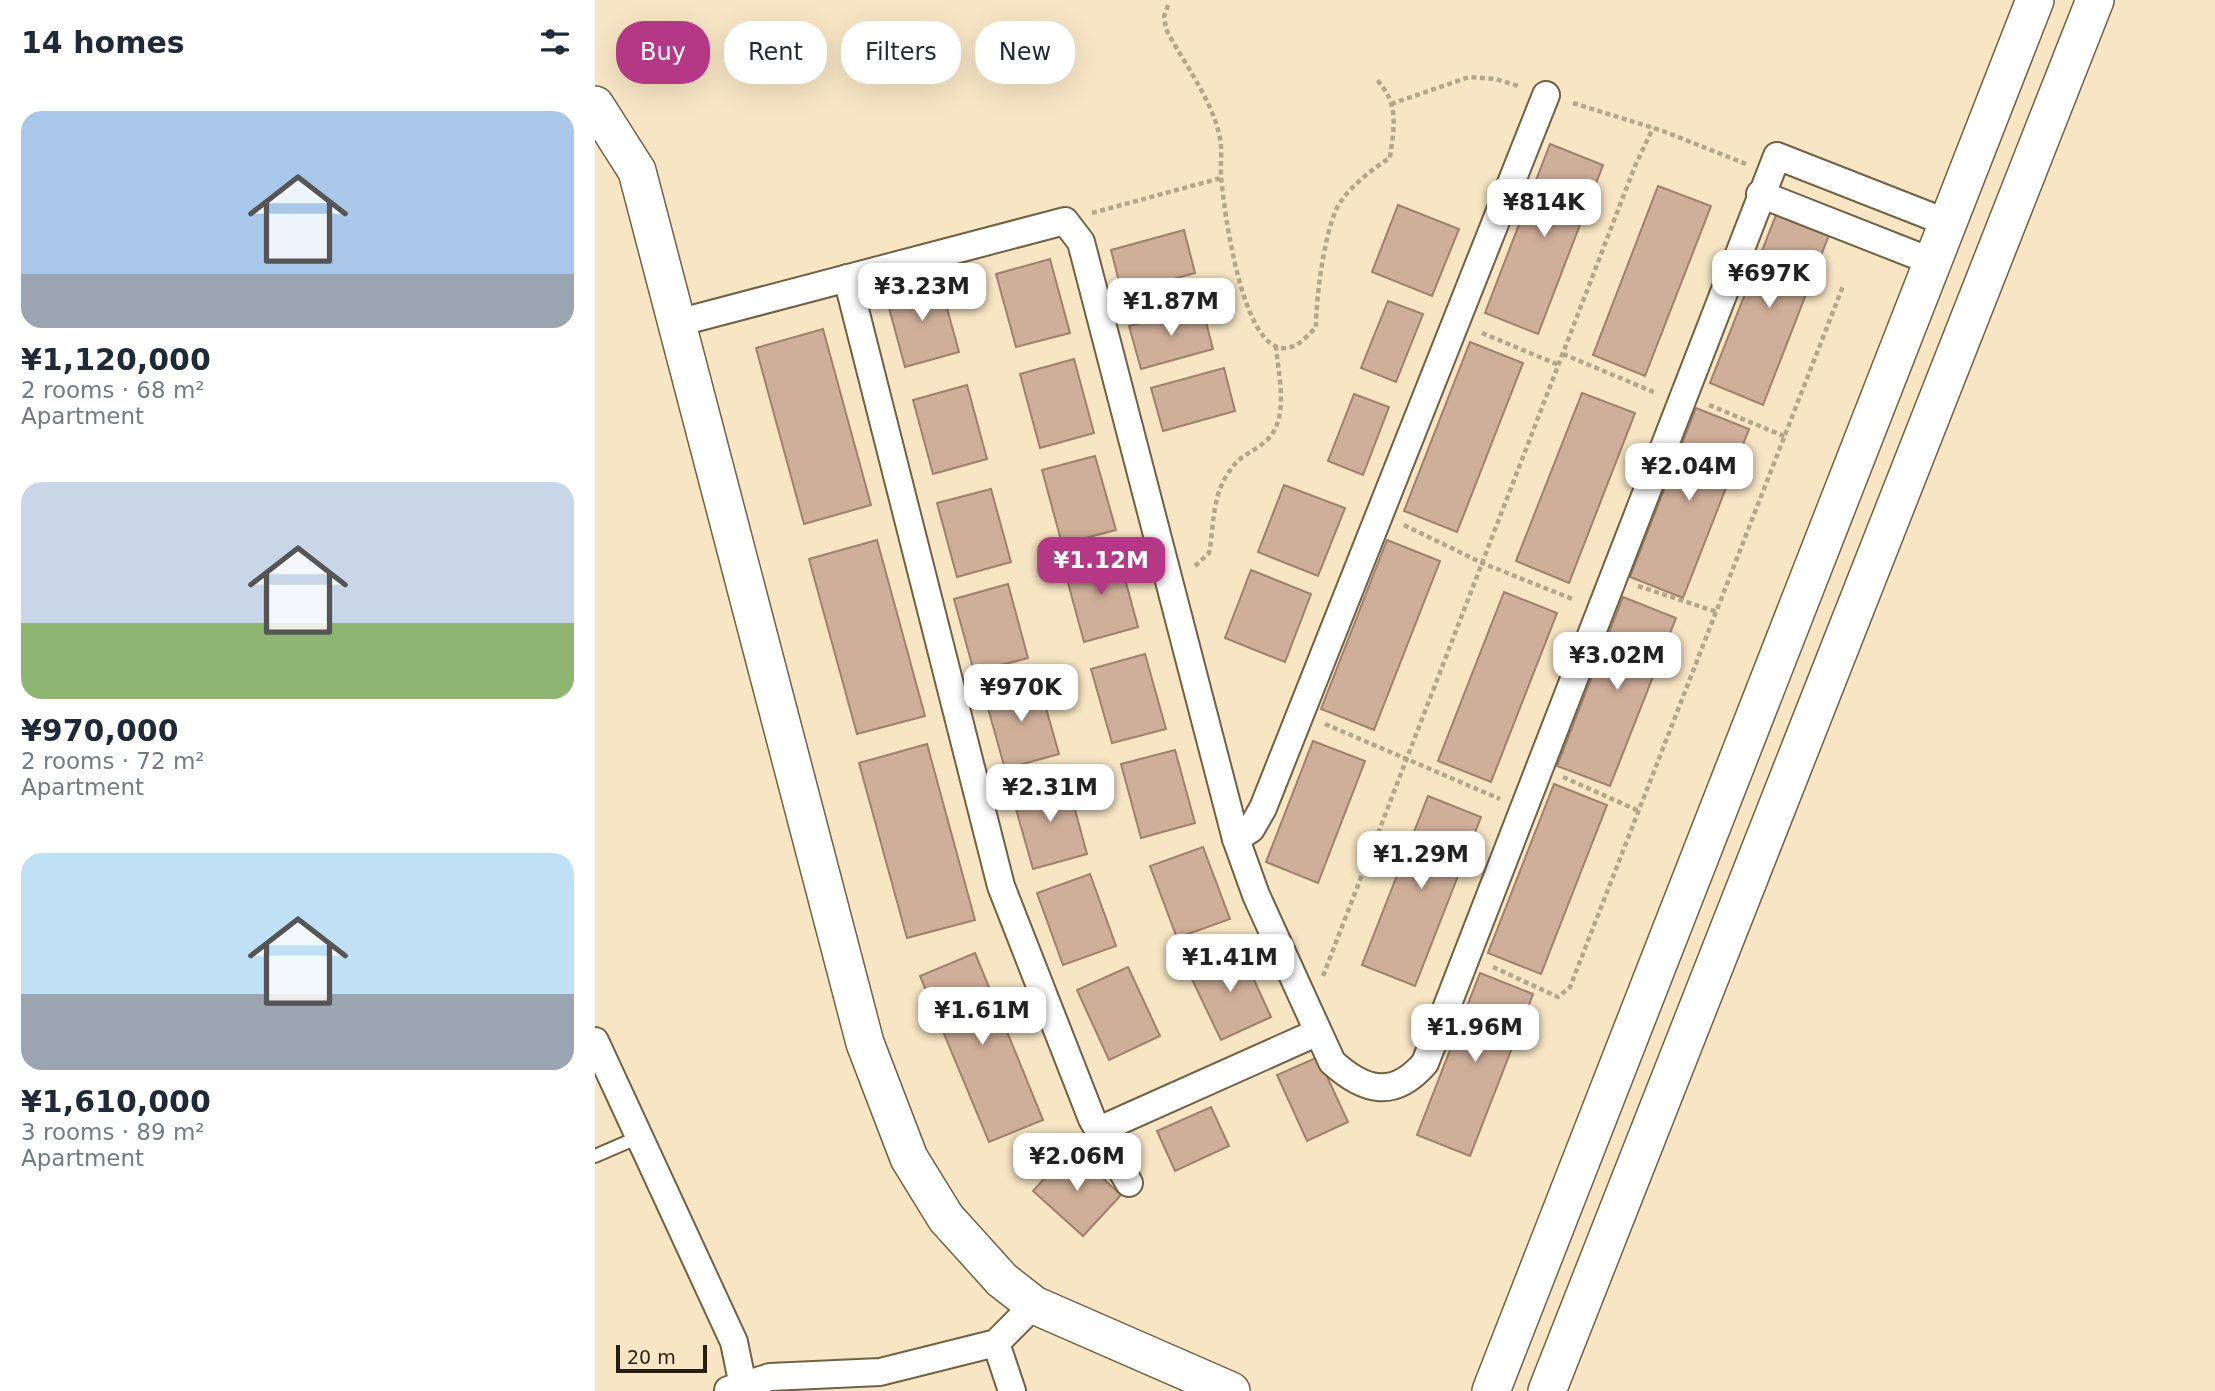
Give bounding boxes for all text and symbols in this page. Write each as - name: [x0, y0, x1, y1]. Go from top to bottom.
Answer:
- chip: Buy: [616, 21, 710, 84]
- chip: Rent: [724, 21, 827, 84]
- chip: Filters: [841, 21, 961, 84]
- chip: New: [975, 21, 1075, 84]
- icon: filters: [536, 23, 574, 61]
- text: 14 homes: [21, 25, 185, 60]
- icon: home: [235, 156, 361, 282]
- pin: ¥814K: [1495, 180, 1593, 239]
- text: ¥814K: [1503, 189, 1585, 215]
- pin: ¥697K: [1720, 250, 1818, 310]
- text: ¥697K: [1728, 260, 1810, 286]
- pin: ¥3.23M: [865, 264, 979, 323]
- text: ¥3.23M: [874, 273, 970, 299]
- pin: ¥1.87M: [1114, 278, 1228, 338]
- text: ¥1.87M: [1123, 288, 1219, 314]
- text: ¥1,120,000: [21, 342, 211, 377]
- text: 2 rooms · 68 m²: [21, 377, 205, 403]
- text: Apartment: [21, 403, 144, 429]
- pin: ¥2.04M: [1632, 444, 1746, 503]
- text: ¥2.04M: [1641, 453, 1737, 479]
- icon: home: [235, 527, 361, 653]
- pin: ¥1.12M: [1044, 538, 1158, 597]
- text: ¥1.12M: [1053, 547, 1149, 573]
- pin: ¥3.02M: [1560, 632, 1674, 692]
- text: ¥3.02M: [1569, 642, 1665, 668]
- pin: ¥970K: [972, 664, 1070, 724]
- text: ¥970K: [980, 674, 1062, 700]
- text: ¥970,000: [21, 713, 179, 748]
- text: 2 rooms · 72 m²: [21, 748, 205, 774]
- pin: ¥2.31M: [993, 764, 1107, 824]
- text: Apartment: [21, 774, 144, 800]
- text: ¥2.31M: [1002, 774, 1098, 800]
- pin: ¥1.29M: [1364, 832, 1478, 891]
- text: ¥1.29M: [1373, 841, 1469, 867]
- icon: home: [235, 898, 361, 1024]
- pin: ¥1.41M: [1173, 934, 1287, 994]
- text: ¥1.41M: [1182, 944, 1278, 970]
- pin: ¥1.61M: [925, 988, 1039, 1047]
- text: ¥1.61M: [934, 997, 1030, 1023]
- pin: ¥1.96M: [1418, 1004, 1532, 1064]
- text: ¥1.96M: [1427, 1014, 1523, 1040]
- text: ¥1,610,000: [21, 1084, 211, 1119]
- text: 3 rooms · 89 m²: [21, 1119, 205, 1145]
- pin: ¥2.06M: [1020, 1134, 1134, 1193]
- text: ¥2.06M: [1029, 1143, 1125, 1169]
- text: Apartment: [21, 1145, 144, 1171]
- scale bar: [616, 1342, 707, 1374]
- text: 20 m: [627, 1346, 676, 1368]

